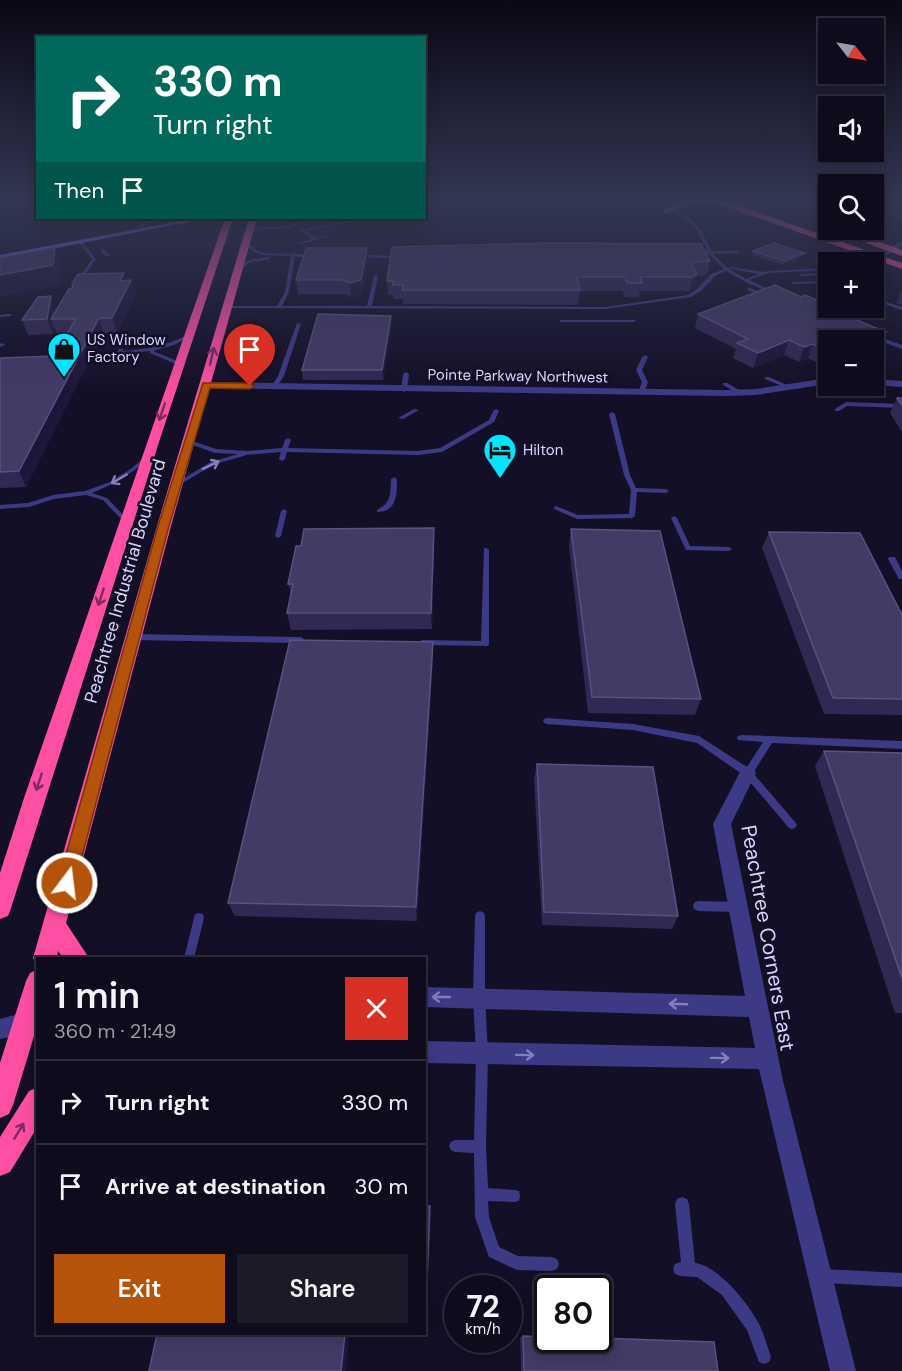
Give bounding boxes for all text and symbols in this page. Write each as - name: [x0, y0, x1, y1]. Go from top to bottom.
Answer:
- north arrow: [818, 18, 884, 84]
- map controls: [818, 18, 884, 396]
- text: 330 m: [153, 54, 283, 109]
- icon: right: [54, 60, 132, 138]
- button: sound: [818, 96, 884, 162]
- text: Turn right: [153, 107, 273, 142]
- icon: arrive: [116, 174, 149, 207]
- button: search: [818, 174, 884, 240]
- text: Then: [54, 176, 104, 205]
- button: +: [818, 252, 884, 318]
- pin: [224, 324, 275, 386]
- place label: US Window Factory: [87, 330, 166, 367]
- button: −: [818, 330, 884, 396]
- shop icon: US Window Factory: [46, 331, 82, 378]
- icon: arrive: [233, 333, 266, 366]
- one-way arrow: [207, 347, 219, 366]
- street label: Pointe Parkway Northwest: [427, 364, 609, 388]
- one-way arrow: [156, 402, 167, 421]
- hotel icon: Hilton: [482, 432, 518, 479]
- place label: Hilton: [523, 440, 563, 460]
- street label: Peachtree Industrial Boulevard: [79, 456, 171, 706]
- one-way arrow: [201, 459, 219, 471]
- one-way arrow: [111, 473, 128, 485]
- one-way arrow: [95, 587, 106, 606]
- one-way arrow: [33, 772, 44, 791]
- street label: Peachtree Corners East: [734, 823, 802, 1053]
- position arrow: [35, 851, 99, 915]
- text: 1 min: [54, 972, 140, 1019]
- button: close: [345, 977, 408, 1040]
- one-way arrow: [432, 991, 452, 1003]
- one-way arrow: [669, 999, 689, 1010]
- text: 360 m · 21:49: [54, 1018, 176, 1044]
- one-way arrow: [514, 1049, 534, 1061]
- one-way arrow: [709, 1053, 729, 1064]
- icon: right: [54, 1086, 87, 1119]
- text: Turn right: [105, 1088, 210, 1117]
- text: 330 m: [341, 1088, 408, 1117]
- one-way arrow: [13, 1123, 25, 1140]
- icon: arrive: [54, 1170, 87, 1203]
- text: Arrive at destination: [105, 1172, 326, 1201]
- text: 30 m: [354, 1172, 408, 1201]
- button: Exit: [54, 1254, 225, 1323]
- button: Share: [237, 1254, 408, 1323]
- speed limit sign: 80: [534, 1275, 612, 1353]
- text: 72: [466, 1287, 500, 1326]
- text: km/h: [465, 1319, 501, 1339]

